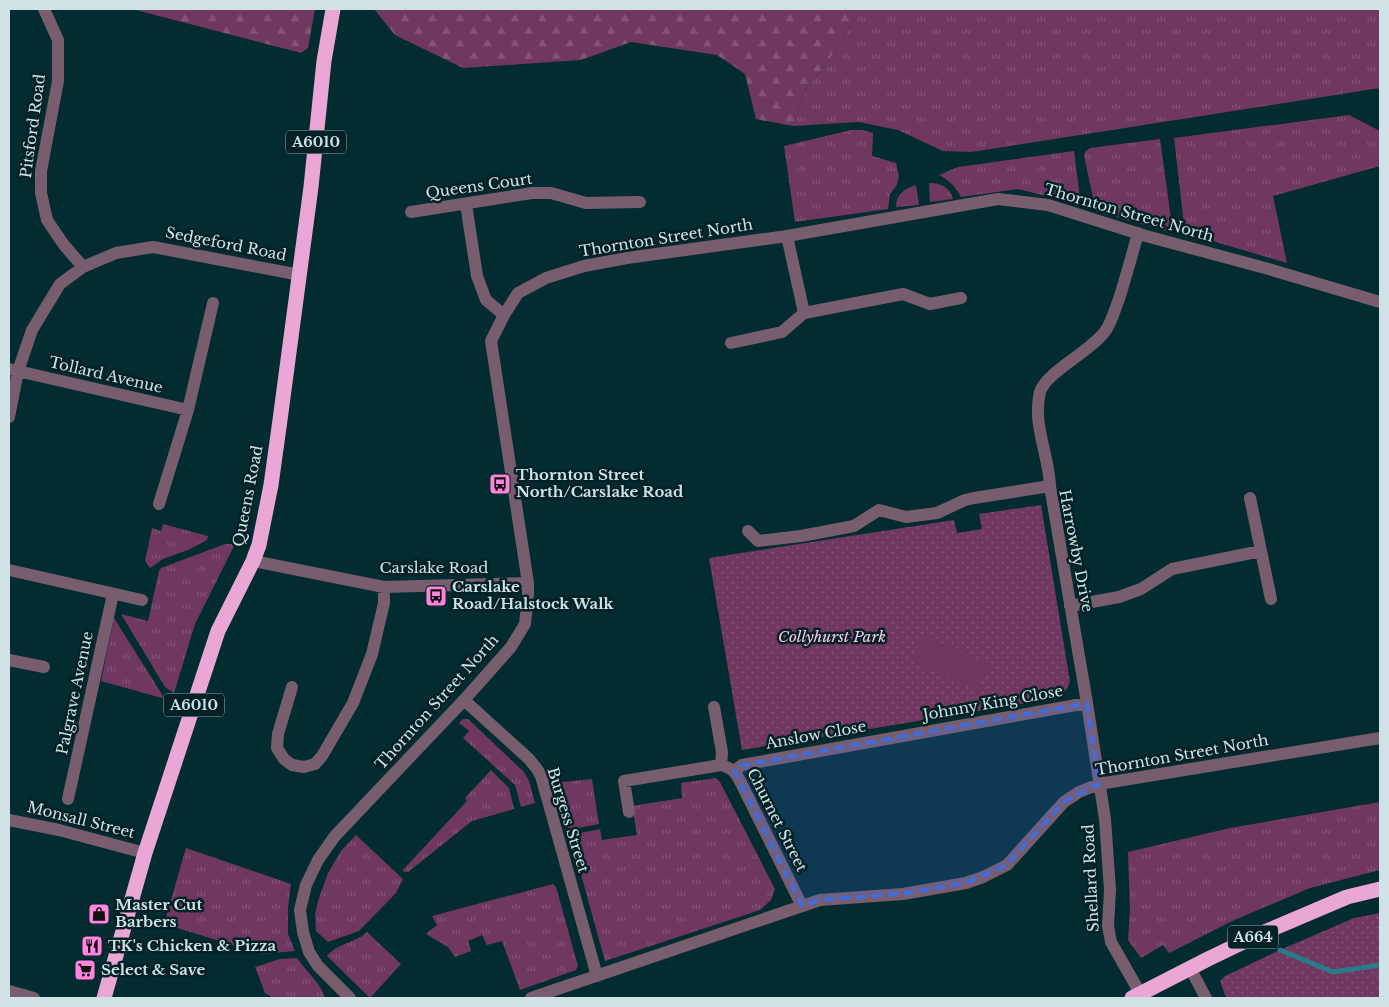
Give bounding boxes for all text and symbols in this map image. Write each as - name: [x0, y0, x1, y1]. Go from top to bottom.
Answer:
- street label: Pitsford Road: [16, 73, 49, 179]
- road number: A6010: [286, 130, 346, 154]
- street label: Queens Court: [424, 169, 534, 202]
- street label: Thornton Street North: [1042, 179, 1216, 246]
- street label: Thornton Street North: [578, 214, 754, 261]
- street label: Sedgeford Road: [164, 222, 288, 265]
- street label: Tollard Avenue: [47, 352, 165, 397]
- street label: Queens Road: [228, 444, 267, 548]
- place label: Thornton Street North/Carslake Road: [516, 465, 684, 501]
- bus stop icon: Thornton Street North/Carslake Road: [488, 472, 512, 496]
- street label: Harrowby Drive: [1055, 488, 1098, 614]
- street label: Carslake Road: [380, 558, 489, 577]
- place label: Carslake Road/Halstock Walk: [452, 577, 615, 613]
- bus stop icon: Carslake Road/Halstock Walk: [424, 584, 448, 608]
- park label: Collyhurst Park: [778, 627, 886, 646]
- street label: Palgrave Avenue: [52, 629, 97, 756]
- street label: Thornton Street North: [371, 630, 502, 773]
- street label: Johnny King Close: [919, 681, 1064, 725]
- road number: A6010: [164, 694, 224, 716]
- street label: Anslow Close: [763, 716, 868, 753]
- street label: Thornton Street North: [1094, 730, 1270, 779]
- street label: Burgess Street: [543, 765, 594, 875]
- street label: Churnet Street: [743, 765, 812, 875]
- street label: Monsall Street: [25, 797, 137, 842]
- street label: Shellard Road: [1078, 824, 1103, 932]
- place label: Master Cut Barbers: [115, 895, 202, 931]
- shop icon: Master Cut Barbers: [87, 902, 111, 926]
- road number: A664: [1228, 926, 1278, 949]
- restaurant icon: TK's Chicken & Pizza: [80, 934, 104, 958]
- place label: TK's Chicken & Pizza: [108, 936, 276, 955]
- supermarket icon: Select & Save: [73, 958, 97, 982]
- place label: Select & Save: [101, 960, 206, 979]

